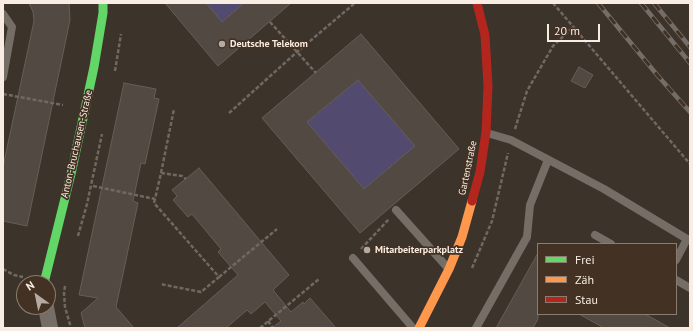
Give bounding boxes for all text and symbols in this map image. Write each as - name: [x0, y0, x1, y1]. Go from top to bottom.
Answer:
- scale bar: [549, 16, 602, 42]
- text: 20 m: [554, 23, 580, 38]
- place label: Deutsche Telekom: [230, 38, 308, 50]
- marker: Deutsche Telekom: [217, 39, 227, 49]
- street label: Anton-Bruchausen-Straße: [59, 89, 95, 199]
- street label: Gartenstraße: [456, 140, 480, 196]
- legend: [537, 243, 677, 315]
- place label: Mitarbeiterparkplatz: [375, 244, 463, 256]
- marker: Mitarbeiterparkplatz: [362, 245, 372, 255]
- text: Frei: [575, 252, 595, 267]
- text: Zäh: [575, 272, 594, 287]
- north arrow: [16, 275, 56, 315]
- text: N: [23, 278, 37, 294]
- text: Stau: [575, 292, 598, 307]

